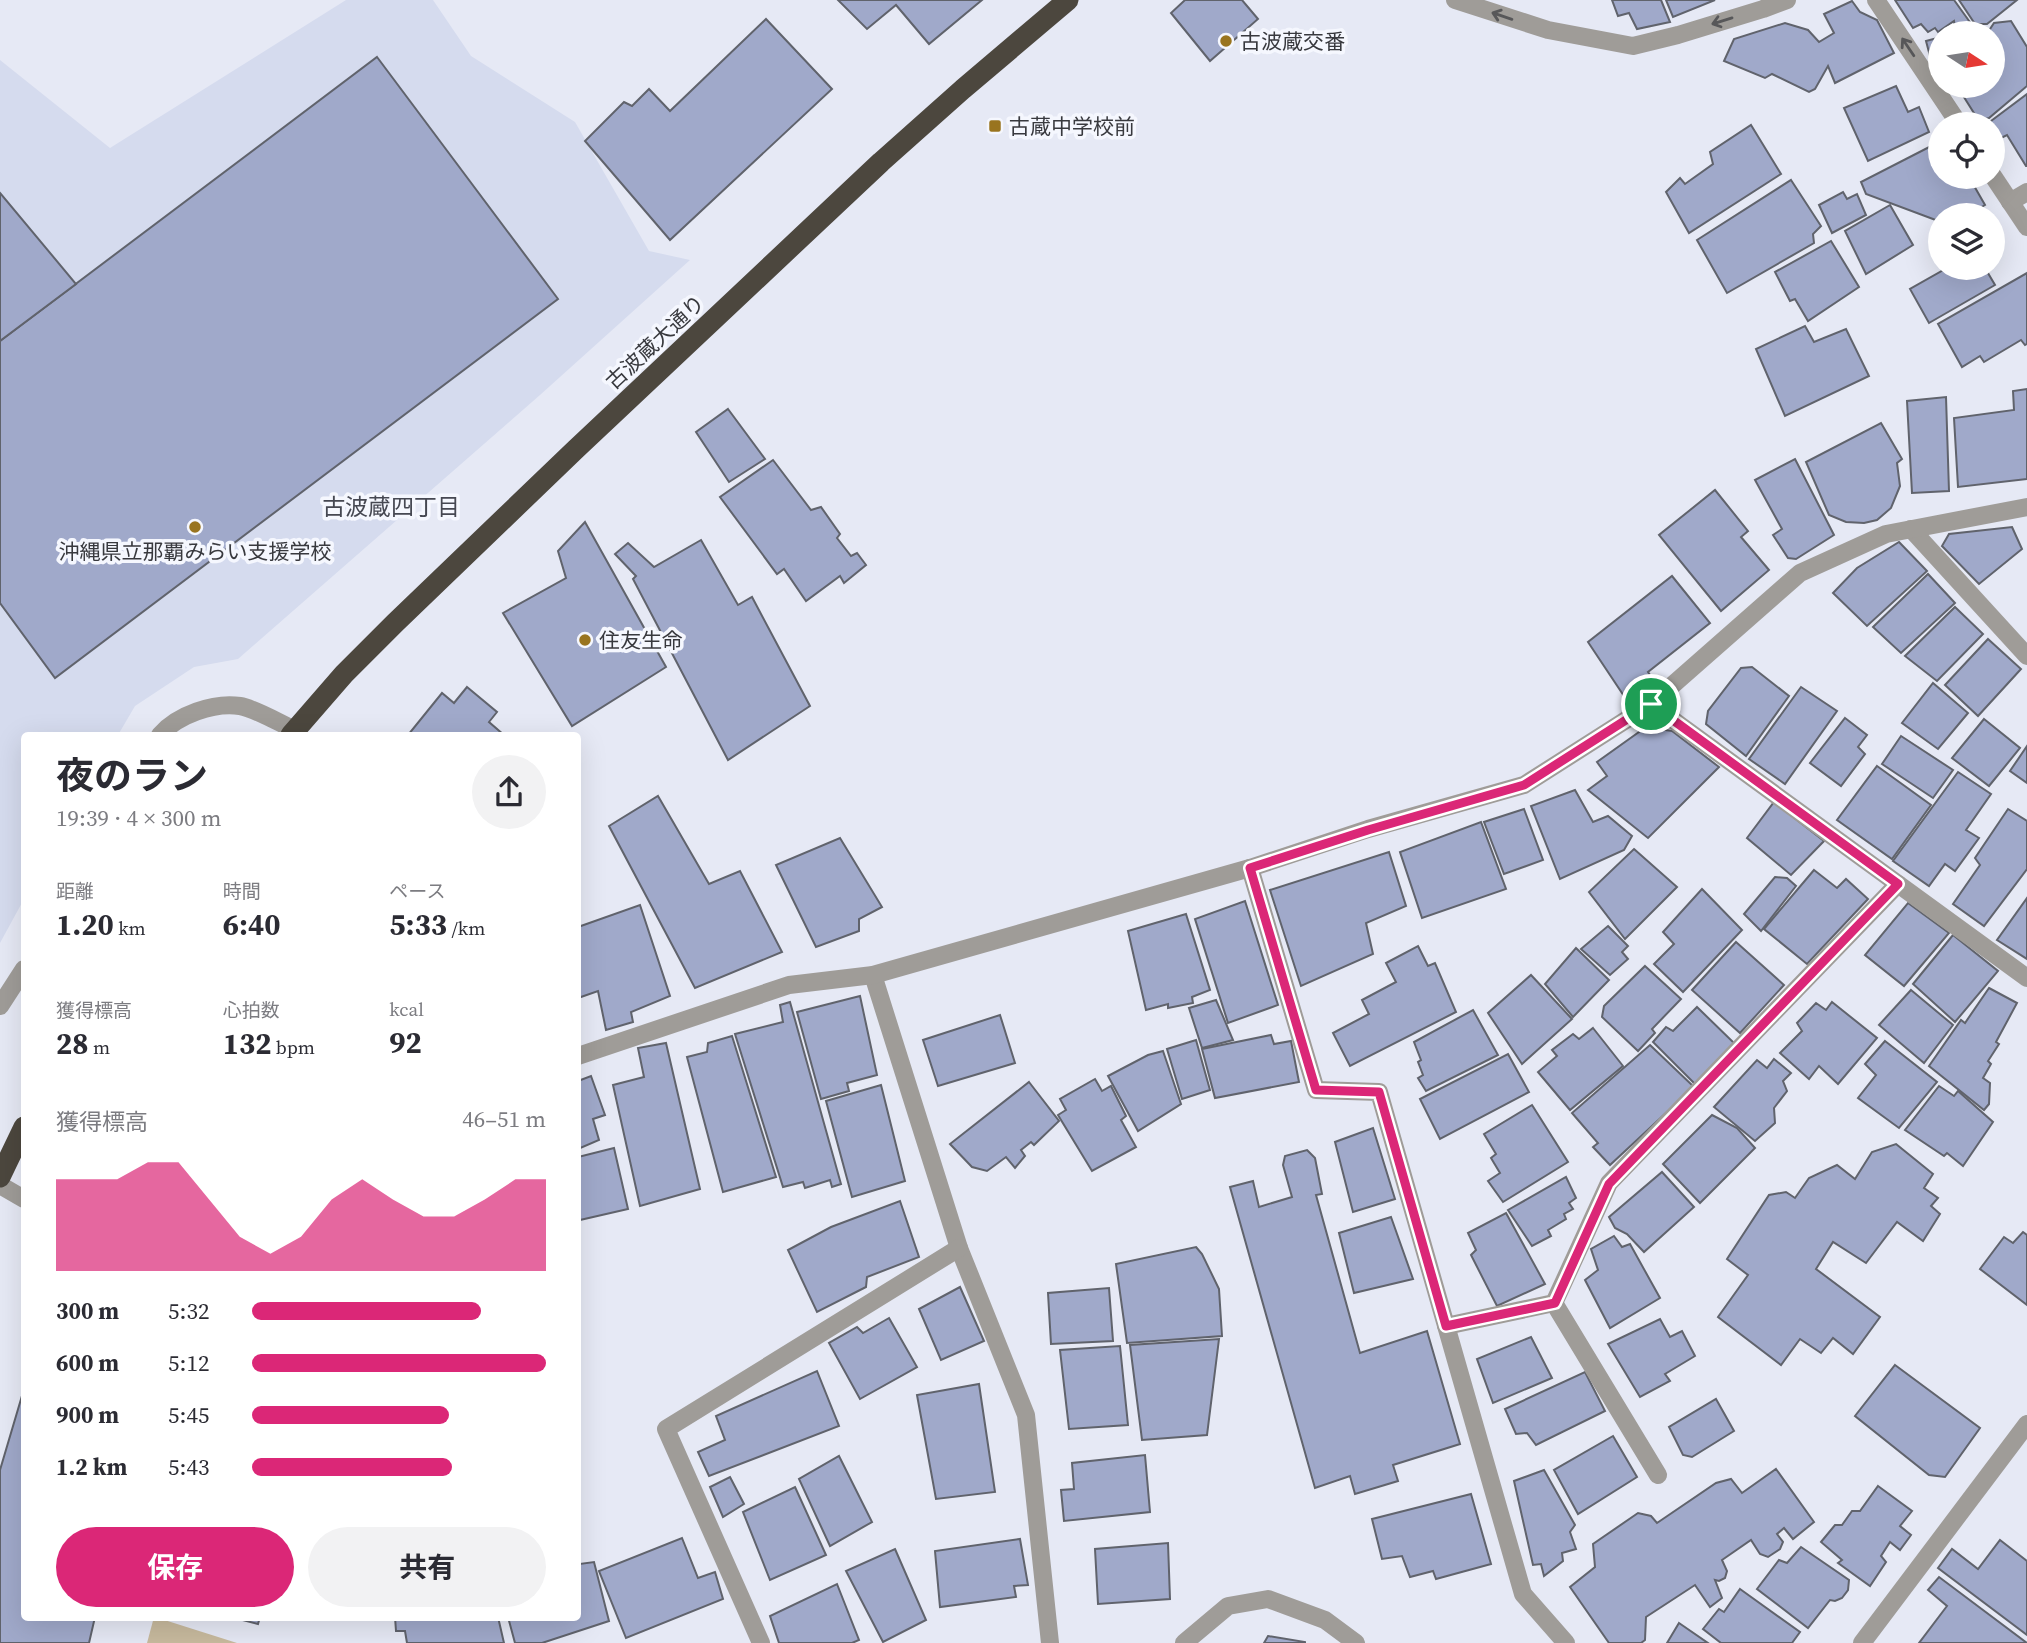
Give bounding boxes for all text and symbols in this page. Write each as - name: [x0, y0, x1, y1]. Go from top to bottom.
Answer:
- one-way arrow: [1491, 9, 1513, 21]
- one-way arrow: [1712, 16, 1734, 29]
- north arrow: [1928, 21, 2006, 98]
- map controls: [1928, 21, 2005, 280]
- place label: 古波蔵交番: [1240, 27, 1345, 56]
- marker: 古波蔵交番: [1218, 33, 1234, 49]
- one-way arrow: [1900, 38, 1915, 57]
- place label: 古蔵中学校前: [1009, 112, 1135, 141]
- button: locate: [1928, 112, 2005, 189]
- marker: 古蔵中学校前: [987, 118, 1003, 134]
- button: layers: [1928, 203, 2005, 280]
- street label: 古波蔵大通り: [599, 288, 711, 396]
- district label: 古波蔵四丁目: [322, 491, 460, 523]
- marker: 沖縄県立那覇みらい支援学校: [187, 519, 203, 535]
- place label: 沖縄県立那覇みらい支援学校: [59, 537, 332, 566]
- place label: 住友生命: [599, 626, 683, 655]
- marker: 住友生命: [577, 632, 593, 648]
- pin: [1621, 674, 1681, 734]
- icon: arrive: [1632, 685, 1670, 723]
- text: 夜のラン: [56, 750, 208, 802]
- button: share: [472, 755, 546, 829]
- text: 19:39 · 4 × 300 m: [56, 802, 222, 834]
- text: 距離: [56, 878, 94, 904]
- text: 時間: [223, 878, 261, 904]
- text: ペース: [389, 878, 445, 904]
- text: 1.20: [56, 904, 114, 945]
- text: 6:40: [223, 904, 280, 945]
- text: 5:33: [389, 904, 447, 945]
- text: km: [114, 915, 146, 941]
- text: /km: [447, 915, 485, 941]
- text: kcal: [389, 996, 424, 1022]
- text: 獲得標高: [56, 997, 132, 1023]
- text: 心拍数: [223, 997, 280, 1023]
- text: 92: [389, 1022, 422, 1063]
- text: 28: [56, 1023, 89, 1064]
- text: 132: [223, 1023, 271, 1064]
- text: m: [89, 1034, 110, 1060]
- text: bpm: [271, 1034, 315, 1060]
- text: 46–51 m: [462, 1103, 546, 1135]
- text: 獲得標高: [56, 1106, 148, 1138]
- text: 300 m: [56, 1295, 119, 1327]
- text: 5:32: [168, 1295, 209, 1327]
- text: 600 m: [56, 1347, 119, 1379]
- text: 5:12: [168, 1347, 209, 1379]
- text: 900 m: [56, 1399, 119, 1431]
- text: 5:45: [168, 1399, 209, 1431]
- text: 1.2 km: [56, 1451, 127, 1483]
- text: 5:43: [168, 1451, 209, 1483]
- button: 保存: [56, 1527, 294, 1607]
- button: 共有: [308, 1527, 546, 1607]

